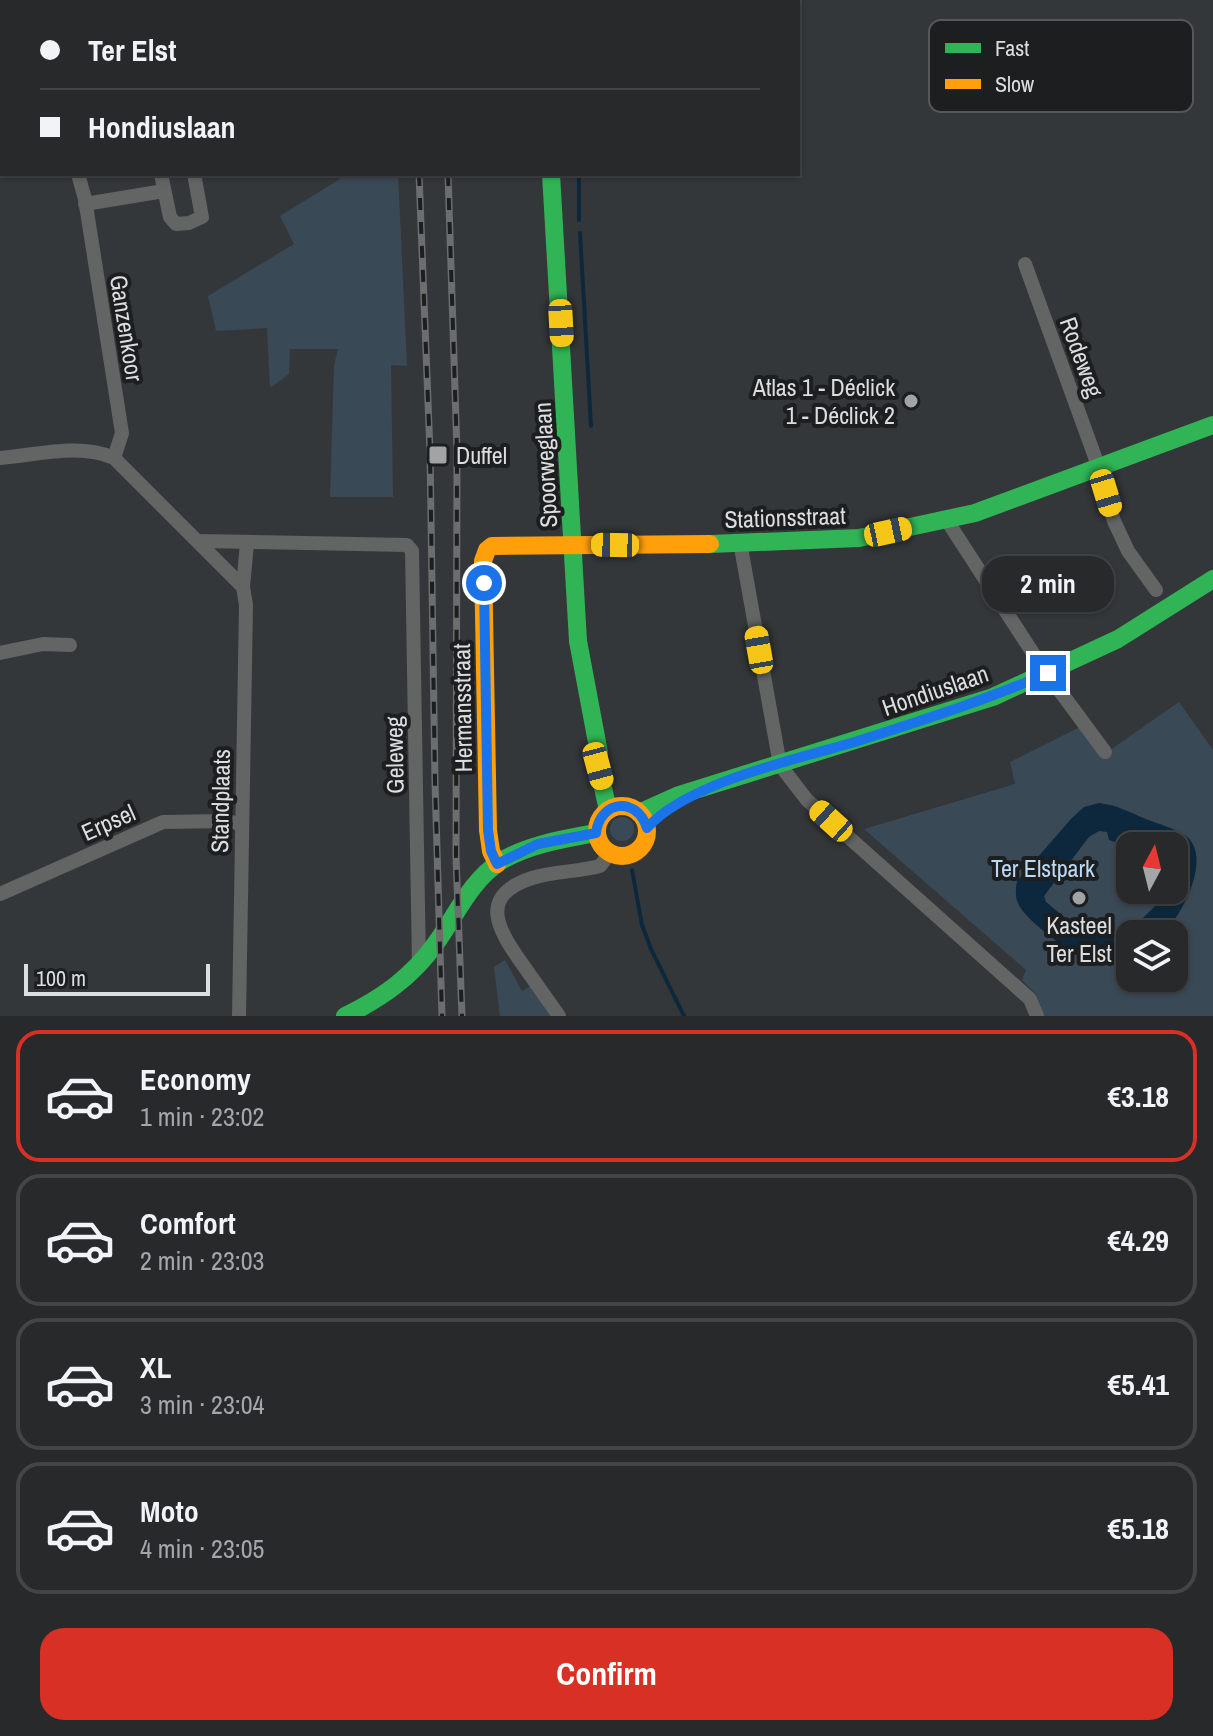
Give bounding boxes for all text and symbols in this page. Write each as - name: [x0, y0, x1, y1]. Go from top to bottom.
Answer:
- legend: [929, 20, 1193, 112]
- text: Ter Elst: [88, 30, 176, 70]
- text: Fast: [995, 33, 1029, 63]
- text: Slow: [995, 69, 1034, 99]
- text: Hondiuslaan: [88, 107, 236, 147]
- street label: Ganzenkoor: [103, 273, 151, 384]
- car: [548, 298, 574, 348]
- street label: Rodeweg: [1053, 312, 1111, 402]
- place label: Atlas 1 - Déclick 1 - Déclick 2: [752, 371, 895, 431]
- marker: Atlas 1 - Déclick 1 - Déclick 2: [902, 392, 920, 410]
- street label: Spoorweglaan: [526, 401, 564, 529]
- place label: Duffel: [456, 439, 507, 471]
- marker: Duffel: [427, 444, 449, 466]
- car: [1088, 467, 1124, 519]
- street label: Stationsstraat: [724, 499, 847, 535]
- car: [862, 515, 914, 549]
- car: [591, 533, 639, 557]
- callout: 2 min: [982, 557, 1114, 613]
- route start: [466, 565, 502, 601]
- text: 2 min: [1020, 566, 1076, 601]
- car: [743, 624, 775, 676]
- street label: Hermansstraat: [445, 643, 479, 773]
- route end: [1030, 655, 1066, 691]
- street label: Hondiuslaan: [878, 657, 992, 723]
- street label: Geleweg: [377, 716, 411, 794]
- car: [580, 740, 616, 792]
- street label: Standplaats: [203, 749, 237, 853]
- street label: Erpsel: [76, 796, 140, 848]
- car: [805, 796, 857, 846]
- north arrow: [1116, 832, 1188, 904]
- map controls: [1116, 832, 1188, 992]
- park label: Ter Elstpark: [991, 852, 1095, 884]
- marker: Kasteel Ter Elst: [1070, 889, 1088, 907]
- place label: Kasteel Ter Elst: [1046, 909, 1112, 969]
- button: layers: [1116, 920, 1188, 992]
- scale bar: [24, 960, 210, 996]
- text: 100 m: [36, 963, 86, 993]
- text: Economy: [140, 1059, 251, 1099]
- icon: car: [44, 1060, 116, 1132]
- text: €3.18: [1107, 1076, 1169, 1116]
- text: 1 min · 23:02: [140, 1099, 264, 1134]
- text: Comfort: [140, 1203, 236, 1243]
- icon: car: [44, 1204, 116, 1276]
- text: €4.29: [1107, 1220, 1169, 1260]
- text: 2 min · 23:03: [140, 1243, 264, 1278]
- text: XL: [140, 1347, 171, 1387]
- icon: car: [44, 1348, 116, 1420]
- text: €5.41: [1107, 1364, 1169, 1404]
- text: 3 min · 23:04: [140, 1387, 264, 1422]
- text: Moto: [140, 1491, 199, 1531]
- icon: car: [44, 1492, 116, 1564]
- text: €5.18: [1107, 1508, 1169, 1548]
- text: 4 min · 23:05: [140, 1531, 264, 1566]
- button: Confirm: [40, 1628, 1173, 1720]

